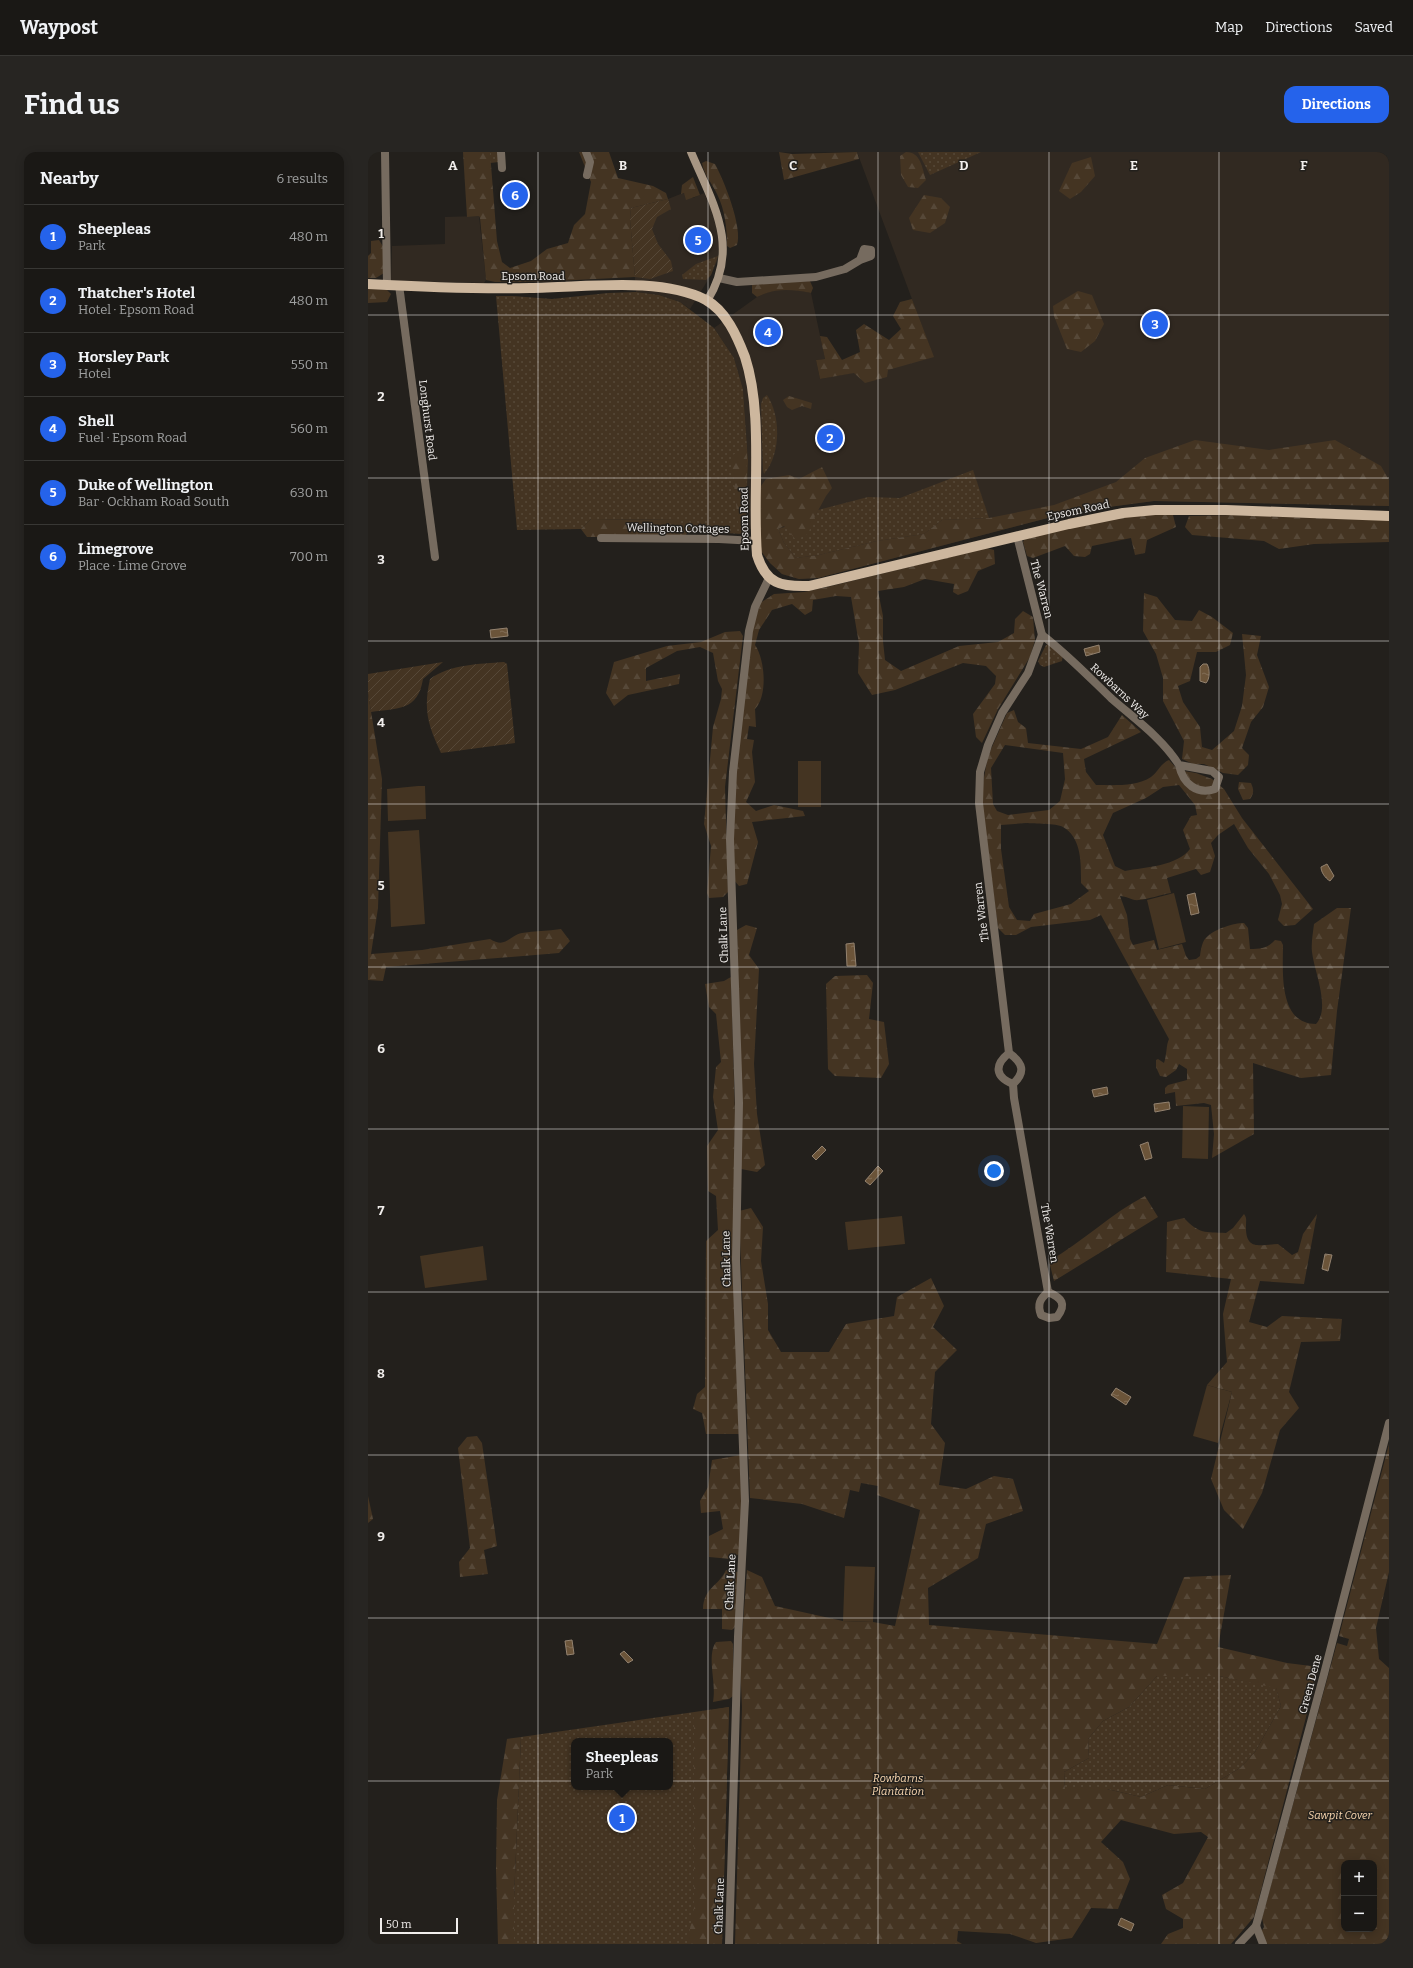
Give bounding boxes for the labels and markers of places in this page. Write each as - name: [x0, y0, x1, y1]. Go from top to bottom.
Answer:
- pin: 6: [502, 180, 528, 210]
- pin: 5: [685, 225, 711, 255]
- pin: 3: [1142, 309, 1168, 339]
- pin: 4: [755, 317, 781, 347]
- pin: 2: [817, 423, 843, 453]
- pin: 1: [609, 1803, 635, 1833]

